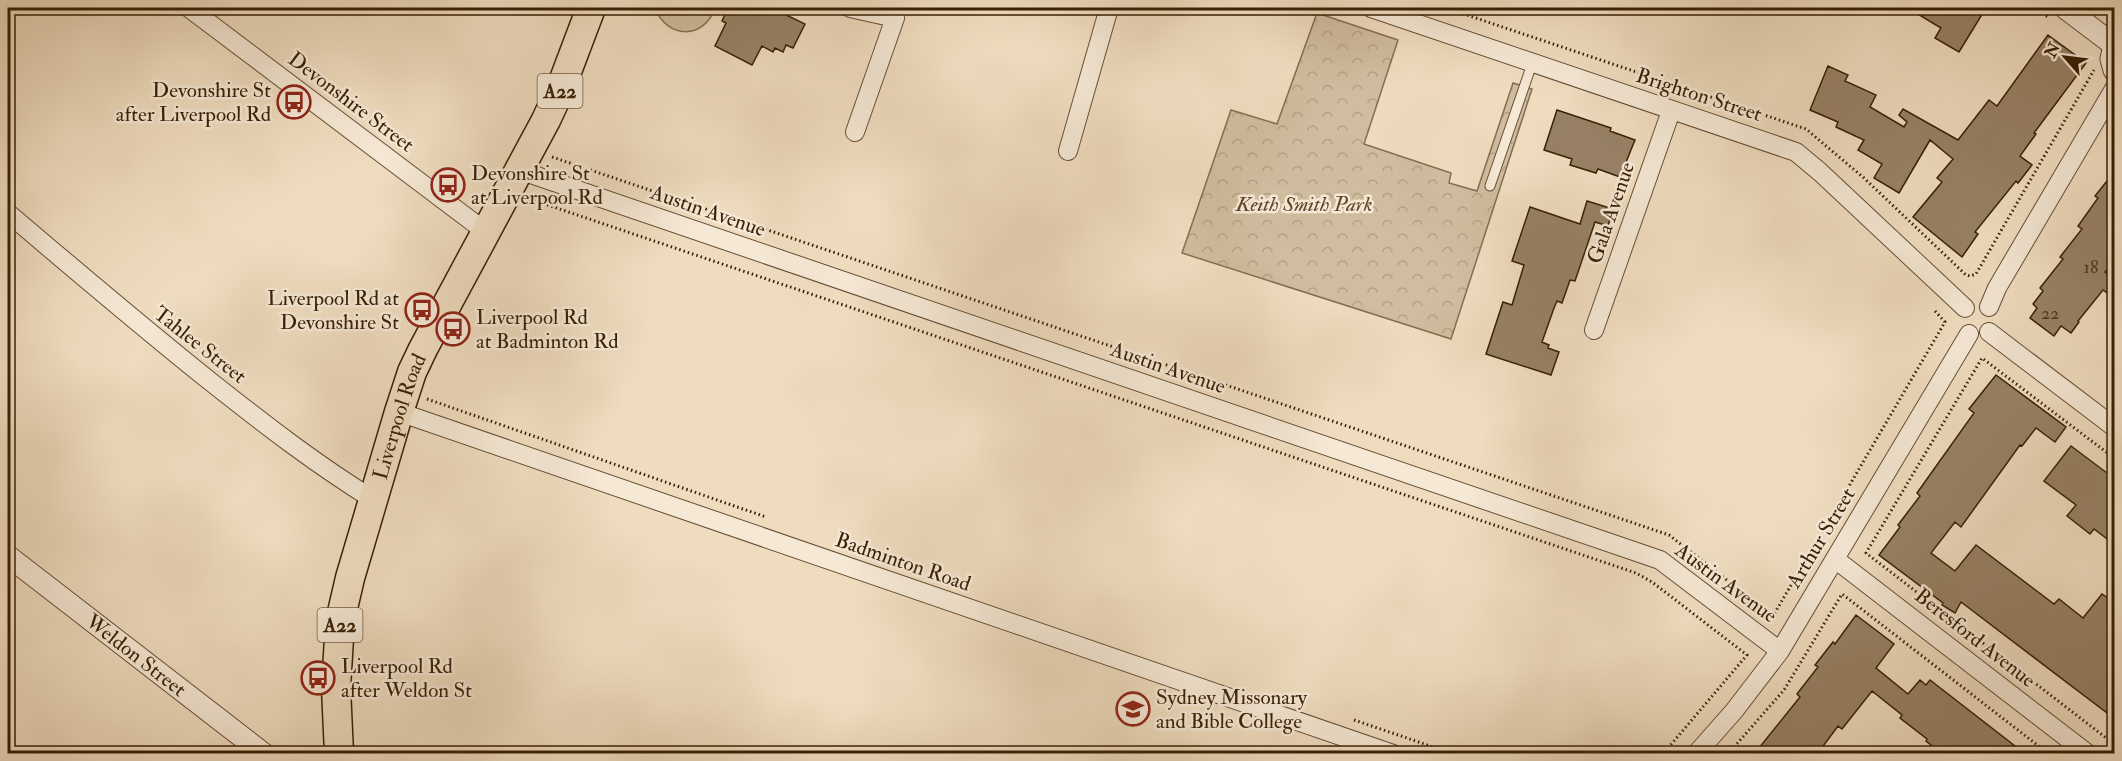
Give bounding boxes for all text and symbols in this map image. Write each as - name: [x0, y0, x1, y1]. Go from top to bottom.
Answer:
- north arrow: [2035, 27, 2095, 87]
- text: N: [2040, 39, 2065, 62]
- street label: Devonshire Street: [283, 46, 420, 158]
- street label: Brighton Street: [1633, 62, 1766, 128]
- road number: A22: [538, 74, 582, 108]
- place label: Devonshire St after Liverpool Rd: [116, 77, 272, 128]
- bus stop icon: Devonshire St after Liverpool Rd: [276, 84, 312, 120]
- street label: Gala Avenue: [1581, 159, 1641, 267]
- place label: Devonshire St at Liverpool Rd: [471, 160, 603, 211]
- bus stop icon: Devonshire St at Liverpool Rd: [430, 167, 466, 203]
- street label: Austin Avenue: [646, 178, 769, 243]
- park label: Keith Smith Park: [1235, 191, 1372, 218]
- house number: 18: [2084, 256, 2098, 279]
- place label: Liverpool Rd at Devonshire St: [267, 285, 399, 336]
- bus stop icon: Liverpool Rd at Devonshire St: [404, 292, 440, 328]
- street label: Tahlee Street: [148, 300, 252, 390]
- house number: 22: [2041, 302, 2059, 325]
- place label: Liverpool Rd at Badminton Rd: [476, 304, 619, 355]
- bus stop icon: Liverpool Rd at Badminton Rd: [435, 311, 471, 347]
- street label: Austin Avenue: [1106, 335, 1229, 400]
- street label: Liverpool Road: [366, 349, 433, 483]
- street label: Arthur Street: [1780, 483, 1862, 594]
- street label: Badminton Road: [832, 526, 975, 598]
- street label: Austin Avenue: [1669, 536, 1783, 629]
- street label: Beresford Avenue: [1909, 582, 2041, 694]
- street label: Weldon Street: [80, 607, 192, 703]
- road number: A22: [318, 608, 362, 642]
- place label: Liverpool Rd after Weldon St: [341, 653, 472, 704]
- bus stop icon: Liverpool Rd after Weldon St: [300, 660, 336, 696]
- place label: Sydney Missonary and Bible College: [1156, 684, 1308, 735]
- school or university icon: Sydney Missonary and Bible College: [1115, 691, 1151, 727]

